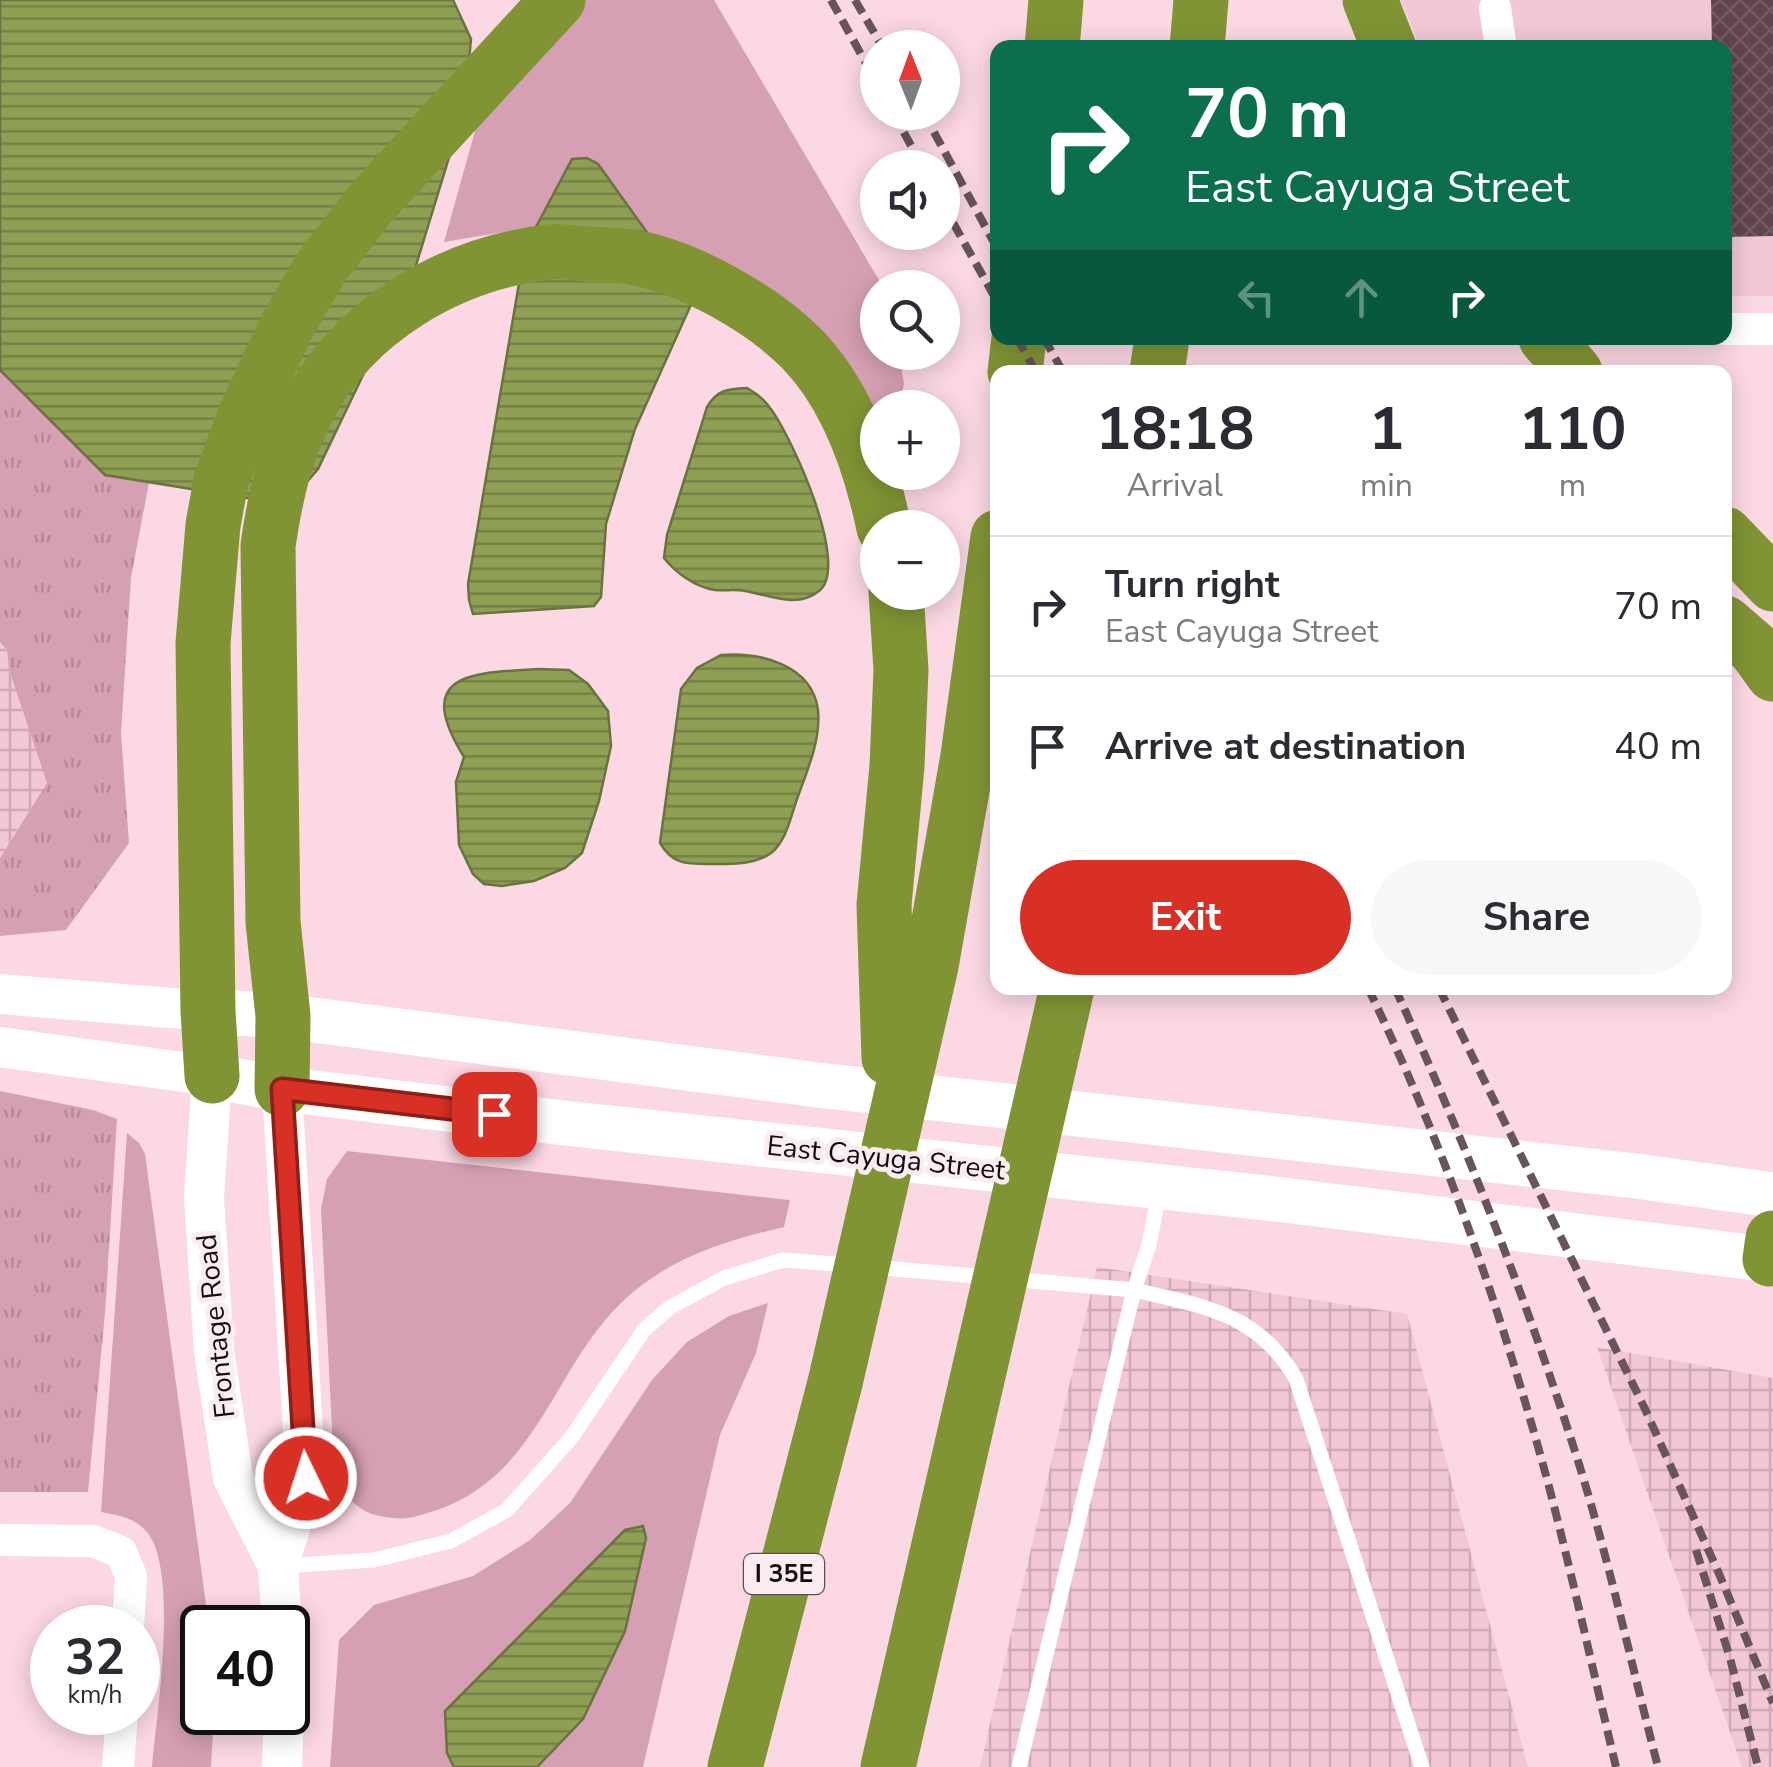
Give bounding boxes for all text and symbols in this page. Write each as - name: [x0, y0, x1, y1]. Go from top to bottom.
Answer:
- north arrow: [860, 30, 960, 130]
- map controls: [860, 30, 960, 610]
- text: 70 m: [1185, 66, 1349, 162]
- icon: right: [1020, 80, 1150, 210]
- button: sound: [860, 150, 960, 250]
- text: East Cayuga Street: [1185, 157, 1570, 218]
- button: search: [860, 270, 960, 370]
- icon: left: [1229, 270, 1284, 325]
- icon: ahead: [1334, 270, 1389, 325]
- icon: right: [1439, 270, 1494, 325]
- text: 18:18: [1096, 388, 1254, 470]
- text: 1: [1368, 388, 1404, 470]
- text: 110: [1518, 388, 1626, 470]
- button: +: [860, 390, 960, 490]
- text: Arrival: [1127, 464, 1223, 507]
- text: min: [1360, 464, 1413, 507]
- text: m: [1559, 464, 1586, 507]
- button: −: [860, 510, 960, 610]
- text: Turn right: [1105, 559, 1280, 610]
- icon: right: [1020, 579, 1075, 634]
- text: 70 m: [1614, 581, 1702, 632]
- text: East Cayuga Street: [1105, 610, 1378, 653]
- icon: arrive: [1020, 719, 1075, 774]
- text: Arrive at destination: [1105, 721, 1466, 772]
- text: 40 m: [1614, 721, 1702, 772]
- button: Exit: [1020, 860, 1351, 975]
- button: Share: [1371, 860, 1702, 975]
- pin: [452, 1072, 537, 1157]
- icon: arrive: [467, 1087, 522, 1142]
- street label: East Cayuga Street: [765, 1127, 1007, 1189]
- street label: Frontage Road: [187, 1232, 245, 1420]
- position arrow: [254, 1426, 358, 1530]
- road number: I 35E: [744, 1554, 824, 1594]
- speed limit sign: 40: [180, 1605, 310, 1735]
- text: 32: [65, 1623, 125, 1692]
- text: km/h: [67, 1678, 123, 1712]

